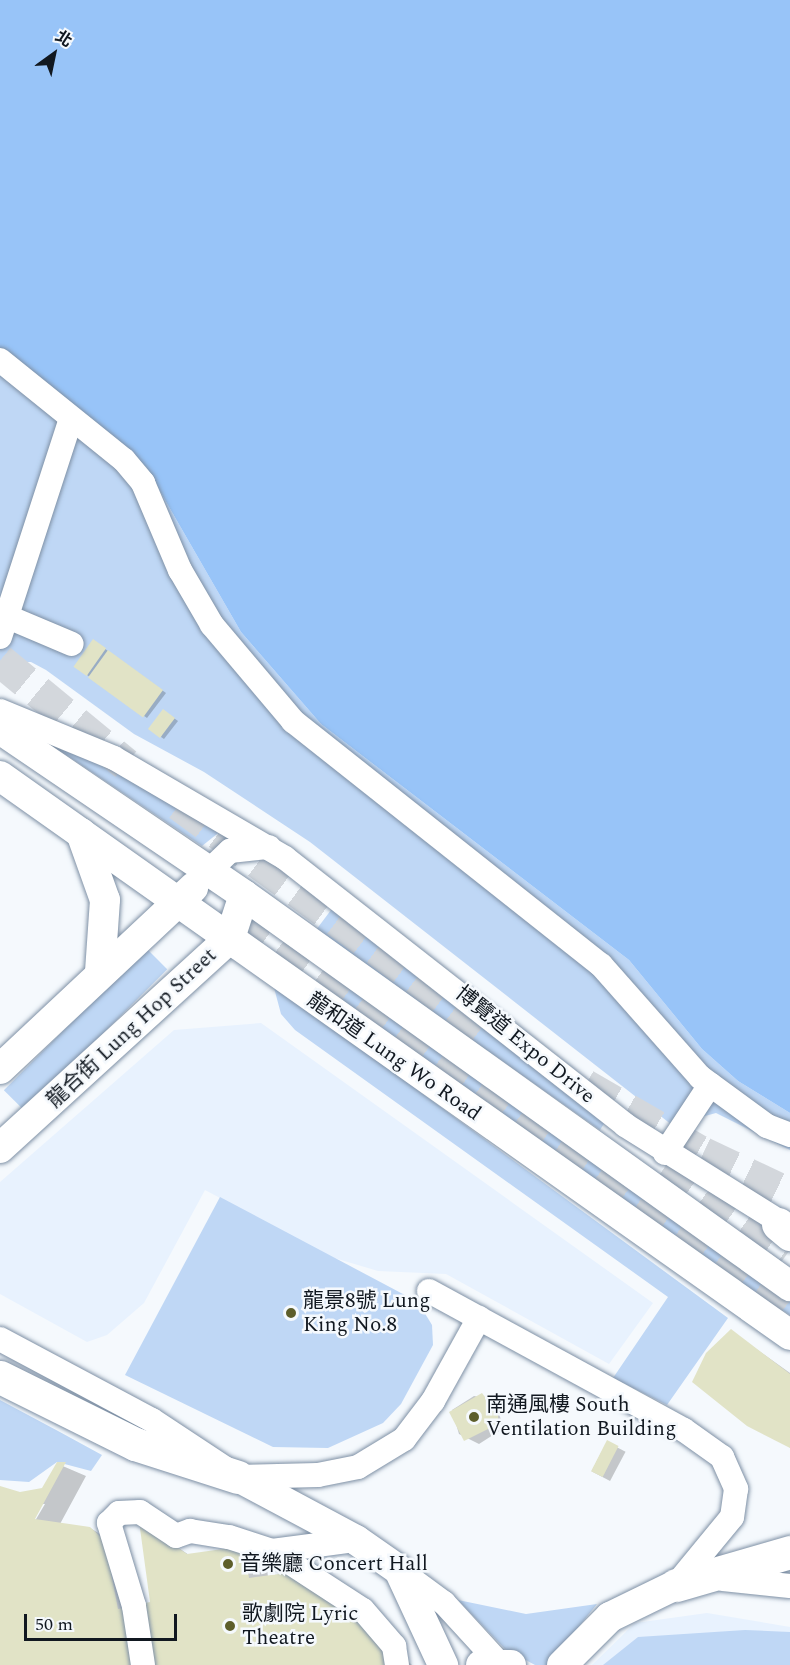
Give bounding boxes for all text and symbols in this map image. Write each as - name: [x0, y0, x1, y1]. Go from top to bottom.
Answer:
- north arrow: [24, 24, 84, 84]
- text: 北: [51, 24, 77, 53]
- street label: 龍合街 Lung Hop Street: [42, 943, 222, 1113]
- street label: 博覽道 Expo Drive: [450, 981, 600, 1109]
- street label: 龍和道 Lung Wo Road: [302, 988, 486, 1126]
- place label: 龍景8號 Lung King No.8: [303, 1288, 430, 1338]
- marker: 龍景8號 Lung King No.8: [284, 1306, 298, 1320]
- place label: 南通風樓 South Ventilation Building: [486, 1392, 676, 1442]
- marker: 南通風樓 South Ventilation Building: [467, 1410, 481, 1424]
- place label: 音樂廳 Concert Hall: [240, 1551, 428, 1577]
- marker: 音樂廳 Concert Hall: [221, 1557, 235, 1571]
- place label: 歌劇院 Lyric Theatre: [242, 1601, 358, 1651]
- scale bar: [27, 1602, 180, 1640]
- text: 50 m: [35, 1611, 73, 1638]
- marker: 歌劇院 Lyric Theatre: [223, 1619, 237, 1633]

